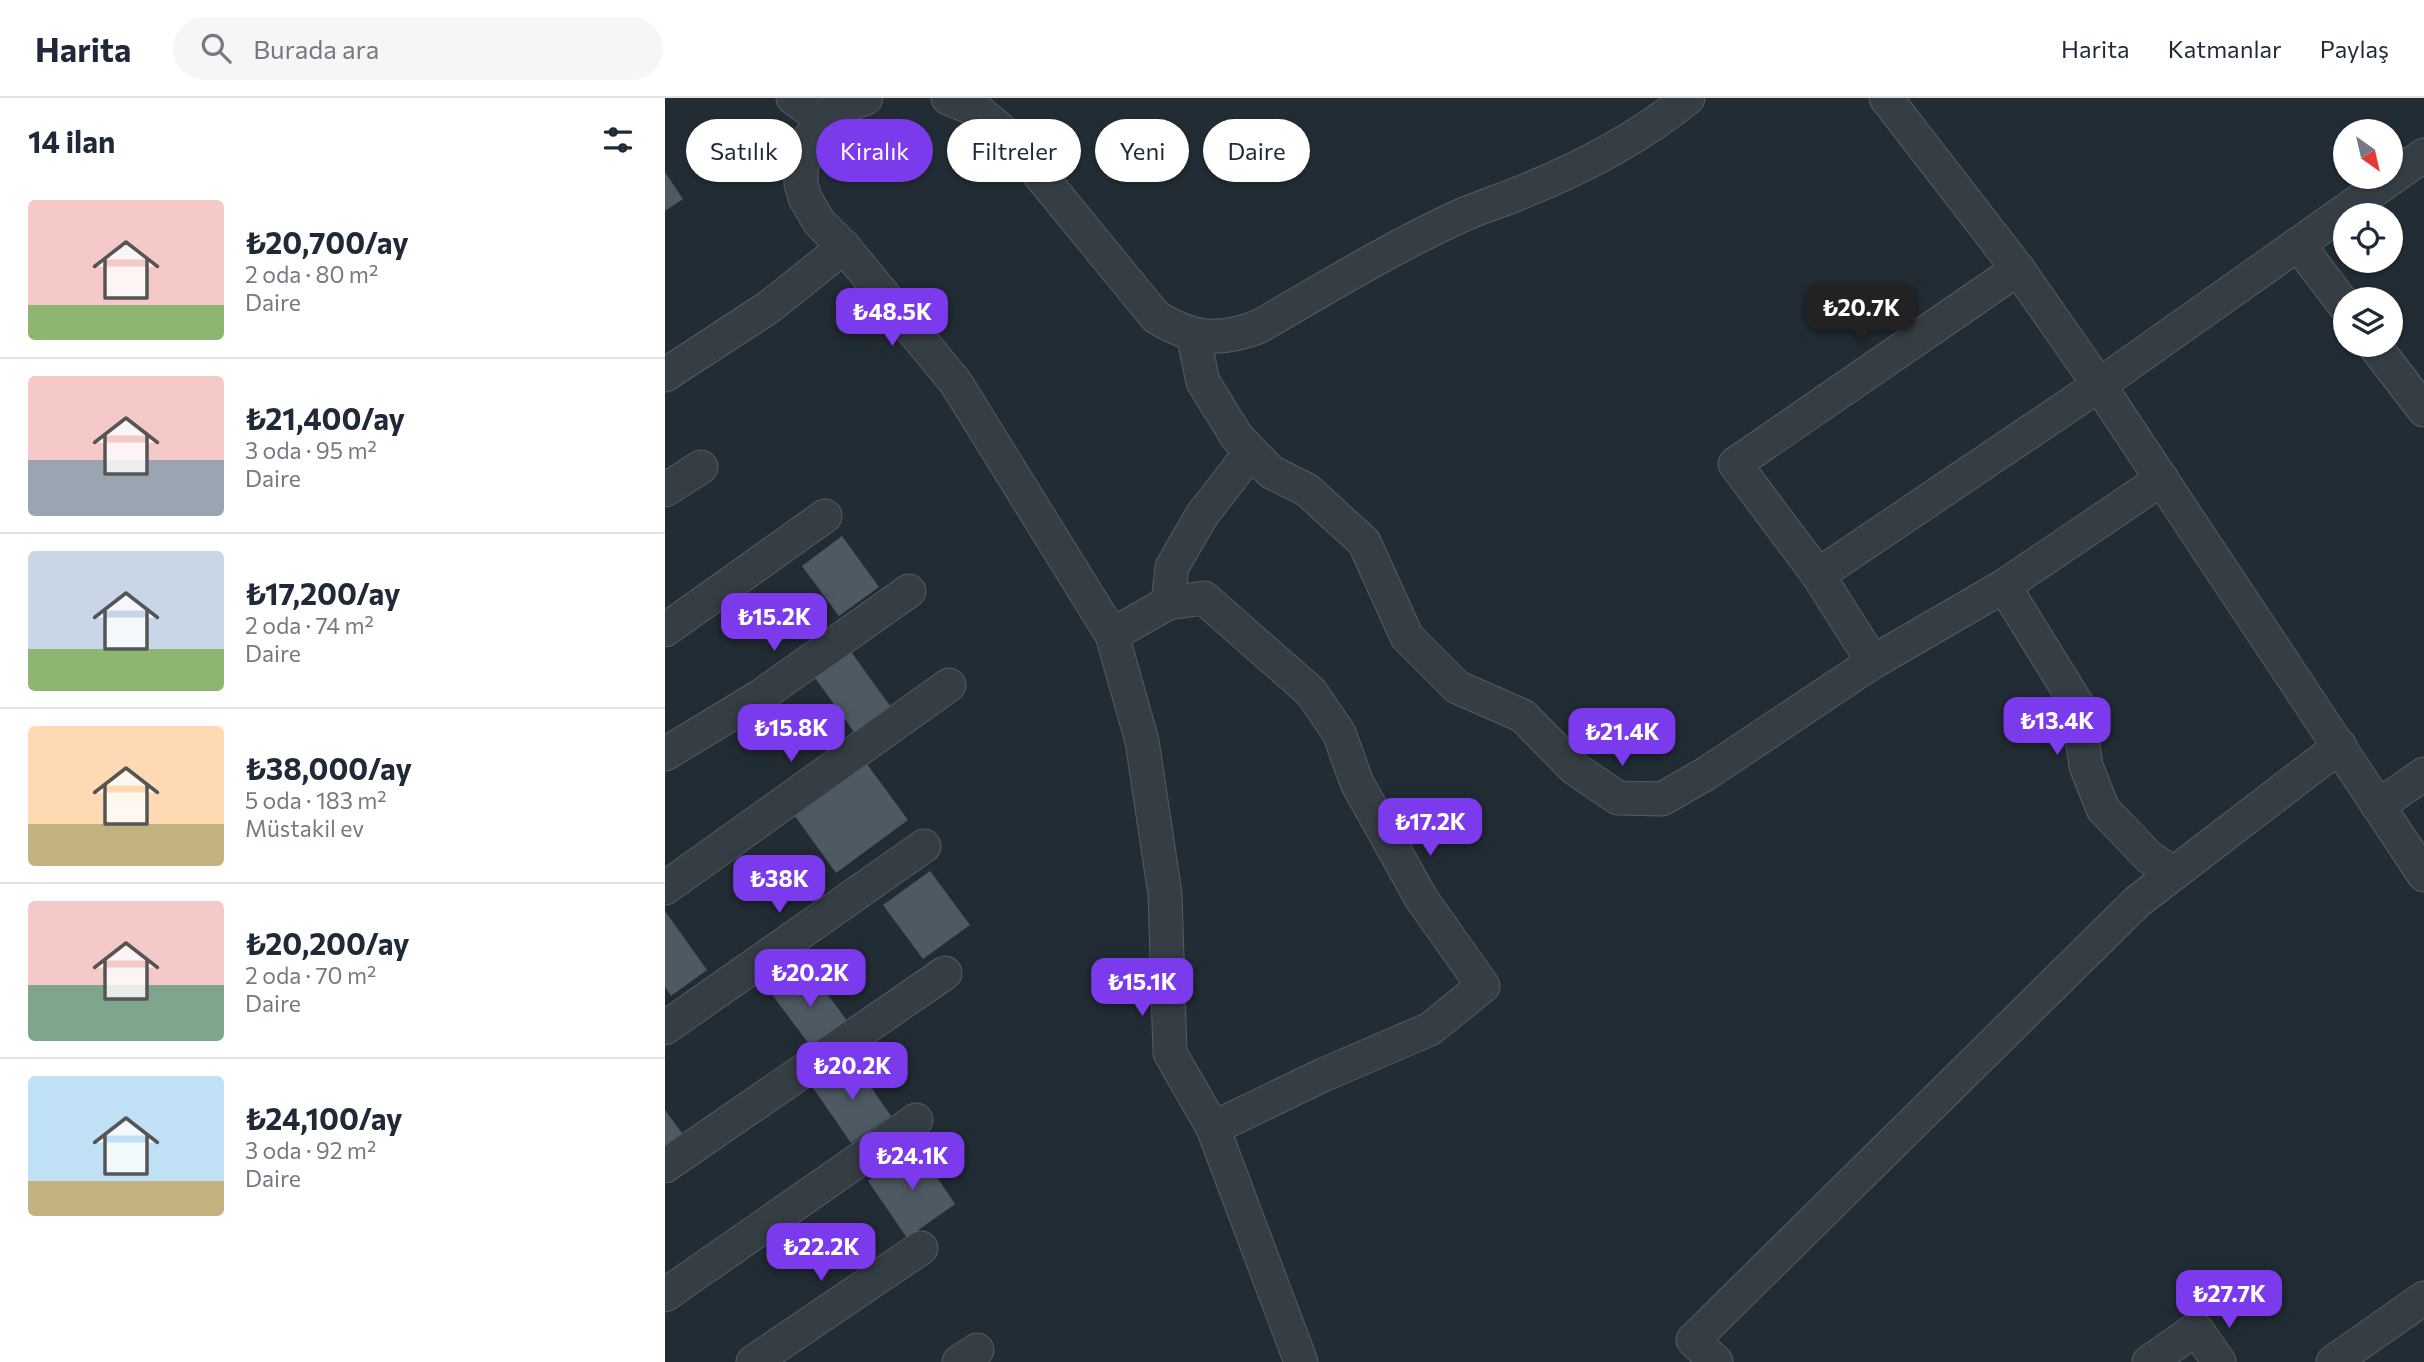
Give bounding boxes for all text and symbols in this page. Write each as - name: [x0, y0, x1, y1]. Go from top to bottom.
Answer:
- search box: [173, 17, 663, 80]
- text: Harita: [35, 28, 131, 69]
- icon: search: [197, 29, 235, 67]
- text: Burada ara: [253, 33, 379, 64]
- text: Harita: [2061, 34, 2130, 63]
- text: Katmanlar: [2168, 34, 2282, 63]
- text: Paylaş: [2320, 34, 2389, 63]
- chip: Satılık: [686, 119, 802, 182]
- chip: Kiralık: [816, 119, 933, 182]
- chip: Filtreler: [947, 119, 1081, 182]
- chip: Yeni: [1095, 119, 1189, 182]
- chip: Daire: [1203, 119, 1310, 182]
- north arrow: [2333, 119, 2403, 189]
- map controls: [2333, 119, 2403, 357]
- icon: filters: [599, 121, 637, 159]
- text: 14 ilan: [28, 122, 115, 159]
- button: locate: [2333, 203, 2403, 273]
- text: ₺20,700/ay: [245, 223, 409, 260]
- icon: home: [84, 228, 168, 312]
- text: 2 oda · 80 m²: [245, 260, 378, 288]
- pin: ₺20.7K: [1804, 285, 1918, 344]
- button: layers: [2333, 287, 2403, 357]
- text: Daire: [245, 288, 301, 316]
- pin: ₺48.5K: [835, 288, 949, 348]
- text: ₺20.7K: [1822, 293, 1900, 321]
- text: ₺48.5K: [852, 297, 932, 325]
- text: ₺21,400/ay: [245, 399, 405, 436]
- icon: home: [84, 404, 168, 488]
- text: 3 oda · 95 m²: [245, 436, 377, 464]
- text: Daire: [245, 464, 301, 492]
- text: ₺17,200/ay: [245, 574, 400, 611]
- icon: home: [84, 579, 168, 663]
- pin: ₺15.2K: [717, 594, 831, 653]
- text: ₺15.2K: [737, 602, 811, 630]
- text: 2 oda · 74 m²: [245, 611, 374, 639]
- text: Daire: [245, 639, 301, 667]
- pin: ₺13.4K: [2000, 698, 2114, 757]
- pin: ₺15.8K: [734, 704, 848, 764]
- text: ₺13.4K: [2020, 706, 2094, 734]
- pin: ₺21.4K: [1565, 708, 1679, 768]
- text: ₺15.8K: [754, 713, 828, 741]
- text: ₺21.4K: [1584, 717, 1660, 745]
- text: ₺38,000/ay: [245, 749, 412, 786]
- icon: home: [84, 754, 168, 838]
- text: 5 oda · 183 m²: [245, 786, 386, 814]
- pin: ₺17.2K: [1373, 798, 1487, 858]
- text: ₺17.2K: [1394, 807, 1466, 835]
- text: Müstakil ev: [245, 814, 364, 842]
- pin: ₺38K: [738, 856, 820, 915]
- text: ₺38K: [749, 864, 809, 892]
- text: ₺20,200/ay: [245, 924, 410, 961]
- icon: home: [84, 929, 168, 1013]
- pin: ₺20.2K: [753, 950, 867, 1009]
- text: ₺20.2K: [771, 958, 849, 986]
- pin: ₺15.1K: [1085, 958, 1199, 1018]
- text: 2 oda · 70 m²: [245, 961, 376, 989]
- text: ₺15.1K: [1107, 967, 1177, 995]
- text: Daire: [245, 989, 301, 1017]
- pin: ₺20.2K: [795, 1042, 909, 1102]
- text: ₺20.2K: [813, 1051, 891, 1079]
- text: ₺24,100/ay: [245, 1099, 403, 1136]
- icon: home: [84, 1104, 168, 1188]
- pin: ₺24.1K: [855, 1132, 969, 1192]
- text: 3 oda · 92 m²: [245, 1136, 376, 1164]
- text: ₺24.1K: [875, 1141, 949, 1169]
- text: Daire: [245, 1164, 301, 1192]
- pin: ₺22.2K: [764, 1224, 878, 1283]
- text: ₺22.2K: [783, 1232, 859, 1260]
- pin: ₺27.7K: [2172, 1270, 2286, 1330]
- text: ₺27.7K: [2192, 1279, 2266, 1307]

